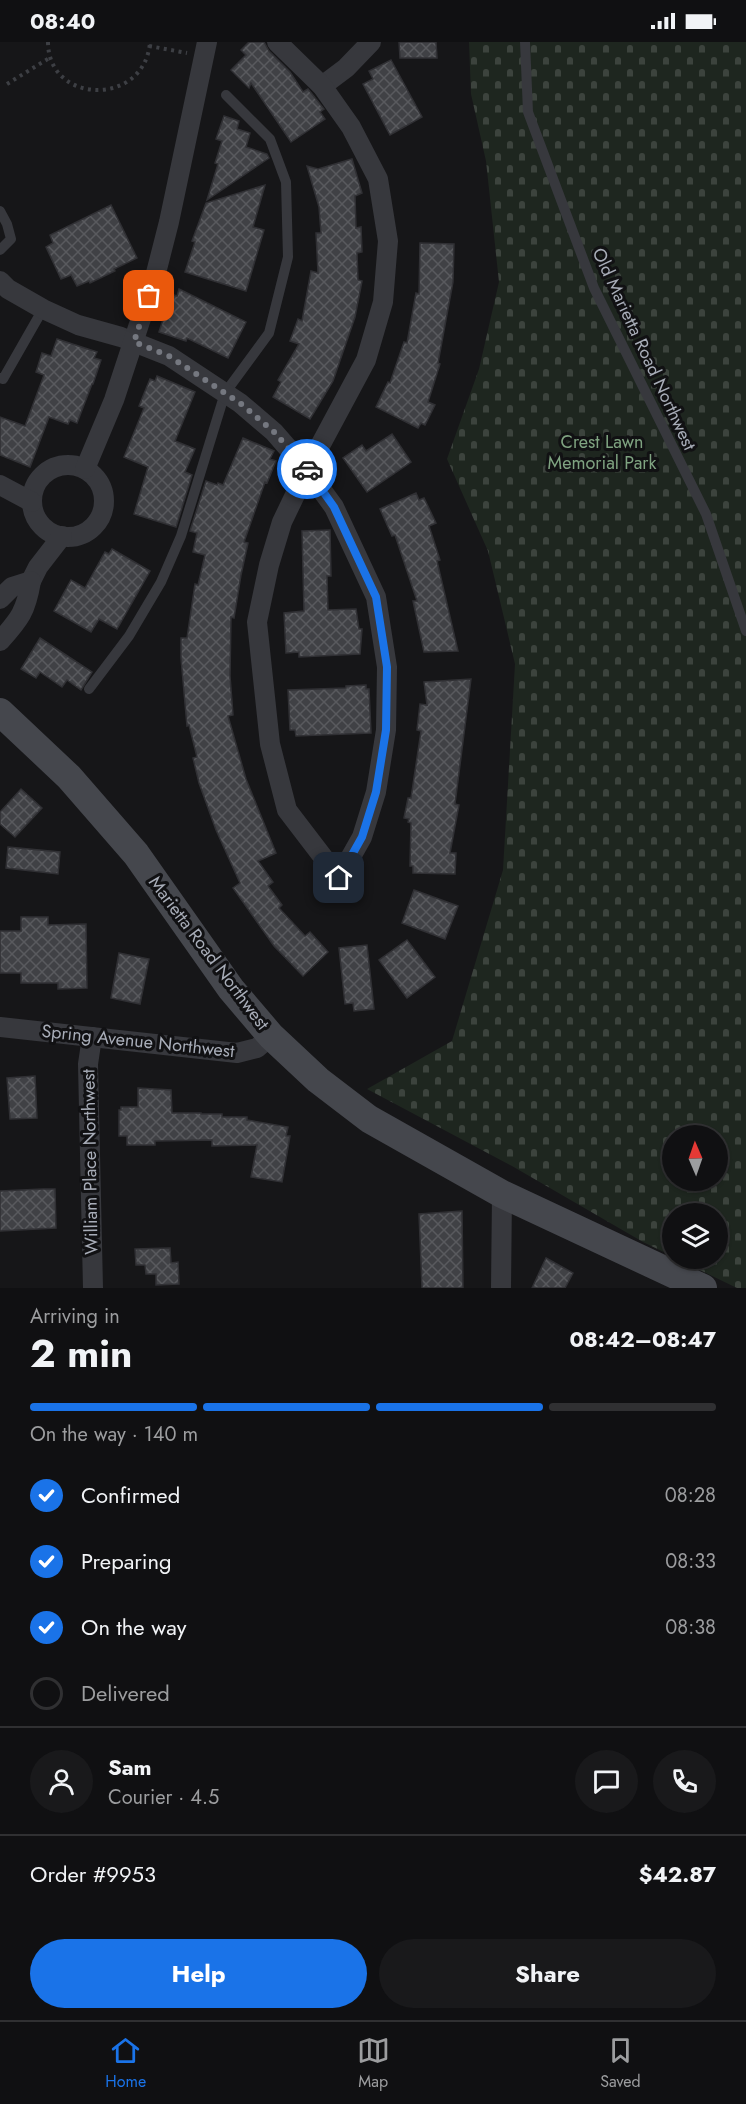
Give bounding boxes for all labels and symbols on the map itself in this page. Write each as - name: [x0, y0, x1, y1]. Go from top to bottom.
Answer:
- street label: Old Marietta Road Northwest: [586, 243, 703, 455]
- pin: [123, 270, 174, 321]
- park label: Crest Lawn Memorial Park: [548, 429, 656, 476]
- courier: [277, 439, 337, 499]
- pin: [313, 852, 364, 903]
- street label: Marietta Road Northwest: [142, 871, 276, 1036]
- street label: Spring Avenue Northwest: [40, 1018, 236, 1064]
- street label: William Place Northwest: [75, 1068, 105, 1255]
- north arrow: [662, 1125, 728, 1191]

